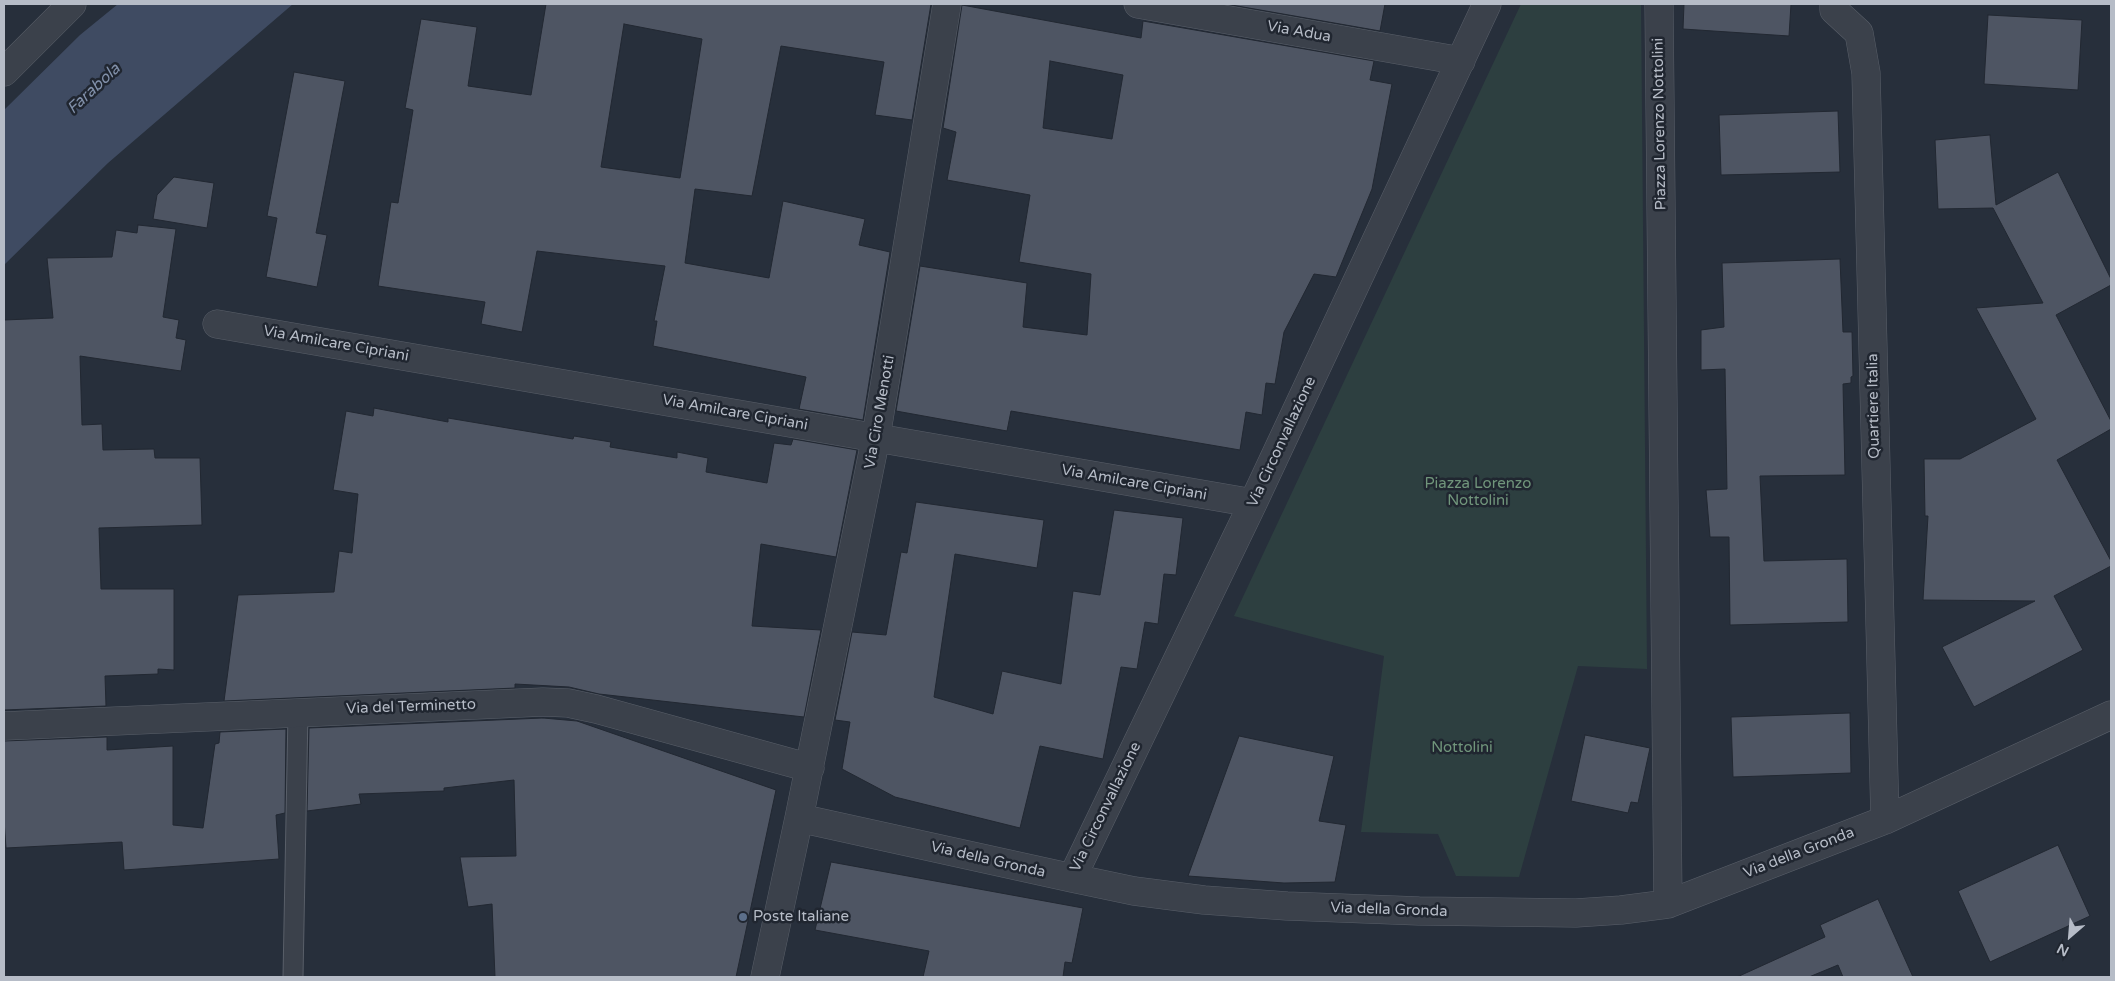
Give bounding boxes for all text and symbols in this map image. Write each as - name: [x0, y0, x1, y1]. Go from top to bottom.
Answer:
- street label: Via Adua: [1266, 18, 1332, 46]
- street label: Piazza Lorenzo Nottolini: [1649, 38, 1671, 210]
- water label: Farabola: [64, 60, 124, 118]
- street label: Via Amilcare Cipriani: [262, 322, 410, 366]
- street label: Quartiere Italia: [1864, 353, 1884, 459]
- street label: Via Ciro Menotti: [861, 354, 899, 470]
- street label: Via Circonvallazione: [1244, 374, 1320, 510]
- street label: Via Amilcare Cipriani: [661, 391, 809, 435]
- street label: Via Amilcare Cipriani: [1060, 461, 1208, 505]
- park label: Piazza Lorenzo Nottolini: [1425, 475, 1531, 510]
- street label: Via del Terminetto: [346, 696, 476, 718]
- street label: Via Circonvallazione: [1067, 739, 1145, 875]
- park label: Nottolini: [1431, 739, 1493, 757]
- street label: Via della Gronda: [1741, 824, 1857, 882]
- street label: Via della Gronda: [929, 838, 1047, 882]
- street label: Via della Gronda: [1330, 899, 1448, 921]
- place label: Poste Italiane: [753, 908, 849, 926]
- marker: Poste Italiane: [737, 911, 749, 923]
- north arrow: [2045, 911, 2095, 961]
- text: N: [2054, 940, 2072, 960]

